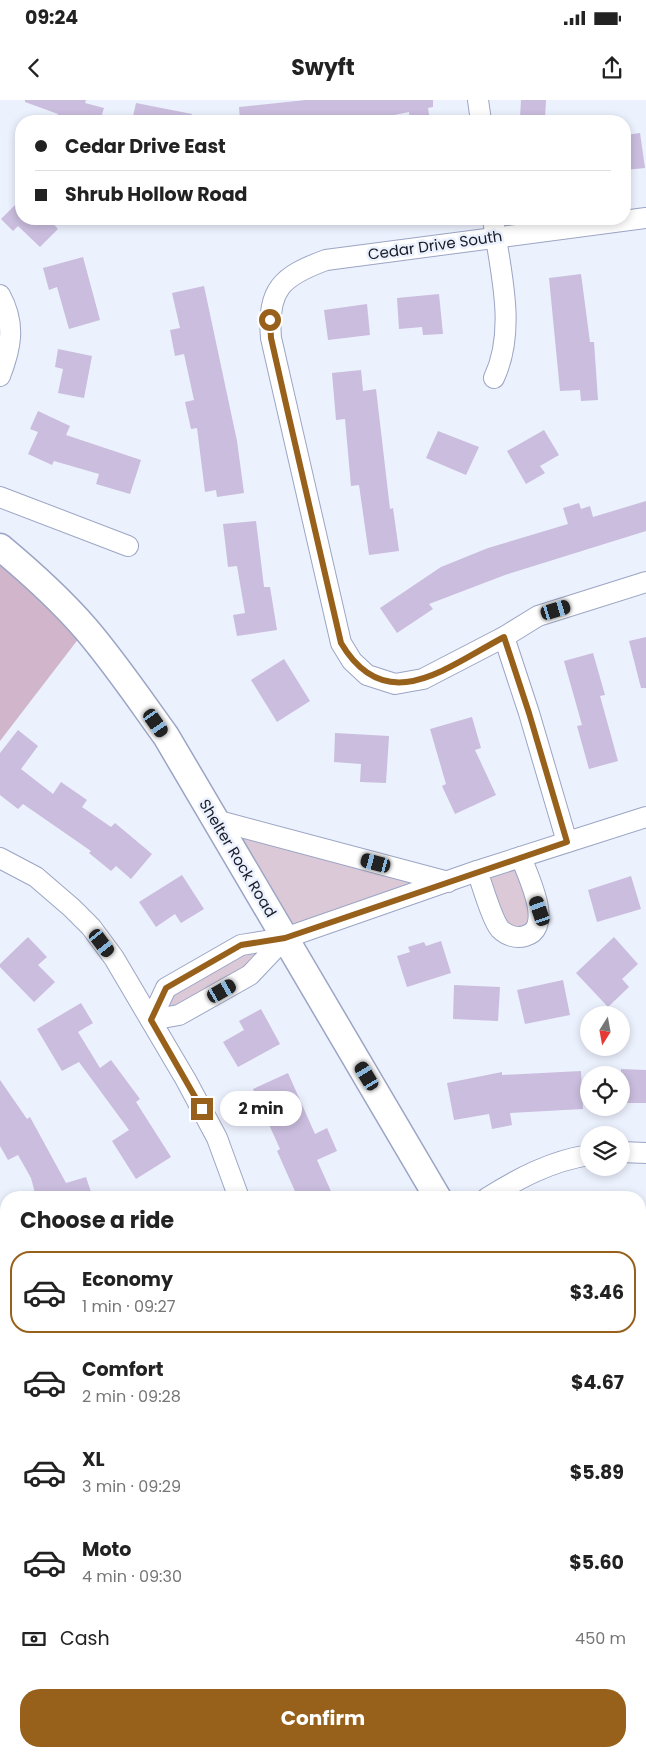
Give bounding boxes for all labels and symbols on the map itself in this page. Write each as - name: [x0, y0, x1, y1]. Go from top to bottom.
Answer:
- street label: Cedar Drive South: [366, 225, 504, 265]
- route start: [259, 309, 281, 331]
- car: [539, 598, 572, 622]
- car: [141, 706, 170, 740]
- street label: Shelter Rock Road: [194, 795, 282, 921]
- car: [359, 852, 392, 874]
- car: [528, 894, 551, 928]
- car: [86, 927, 117, 959]
- car: [205, 977, 238, 1005]
- north arrow: [580, 1006, 630, 1056]
- car: [352, 1059, 381, 1093]
- callout: 2 min: [220, 1092, 302, 1126]
- route end: [191, 1098, 213, 1120]

